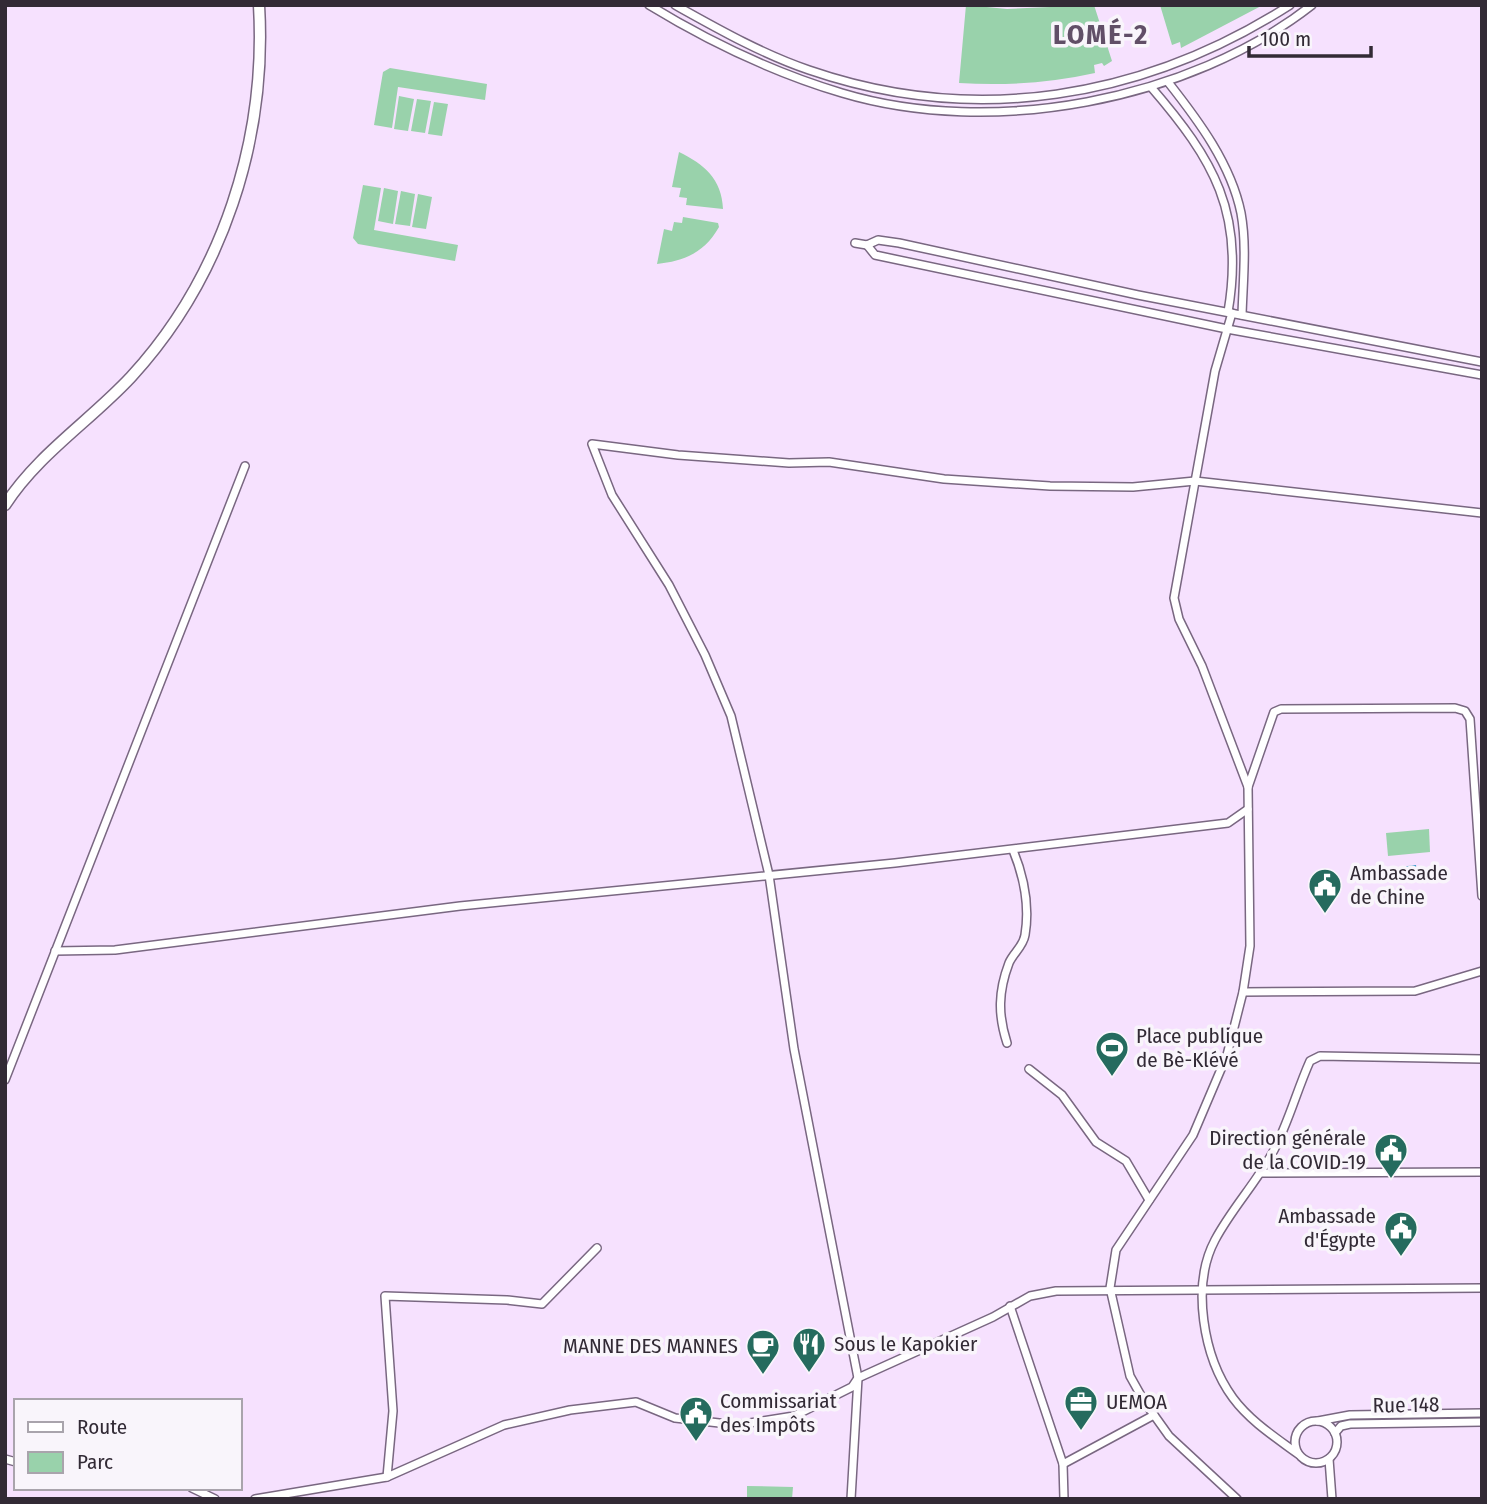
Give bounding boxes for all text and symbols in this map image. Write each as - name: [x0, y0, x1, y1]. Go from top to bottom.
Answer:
- scale bar: [1249, 14, 1372, 58]
- district label: LOMÉ-2: [1053, 17, 1149, 51]
- text: 100 m: [1260, 26, 1311, 52]
- place label: Ambassade de Chine: [1350, 860, 1448, 910]
- public building icon: Ambassade de Chine: [1306, 866, 1344, 915]
- place label: Place publique de Bè-Klévé: [1136, 1023, 1263, 1073]
- sports icon: Place publique de Bè-Klévé: [1093, 1029, 1131, 1078]
- place label: Direction générale de la COVID-19: [1209, 1125, 1366, 1175]
- public building icon: Direction générale de la COVID-19: [1372, 1131, 1410, 1180]
- place label: Ambassade d'Égypte: [1278, 1203, 1376, 1253]
- public building icon: Ambassade d'Égypte: [1382, 1209, 1420, 1258]
- restaurant icon: Sous le Kapokier: [790, 1325, 828, 1374]
- cafe icon: MANNE DES MANNES: [744, 1327, 782, 1376]
- place label: Sous le Kapokier: [834, 1331, 978, 1357]
- place label: MANNE DES MANNES: [563, 1333, 738, 1359]
- office icon: UEMOA: [1062, 1383, 1100, 1432]
- place label: Commissariat des Impôts: [720, 1388, 837, 1438]
- place label: UEMOA: [1106, 1389, 1167, 1415]
- street label: Rue 148: [1372, 1391, 1440, 1419]
- public building icon: Commissariat des Impôts: [677, 1394, 715, 1443]
- legend: [14, 1399, 242, 1490]
- text: Route: [77, 1414, 127, 1440]
- text: Parc: [77, 1449, 113, 1475]

